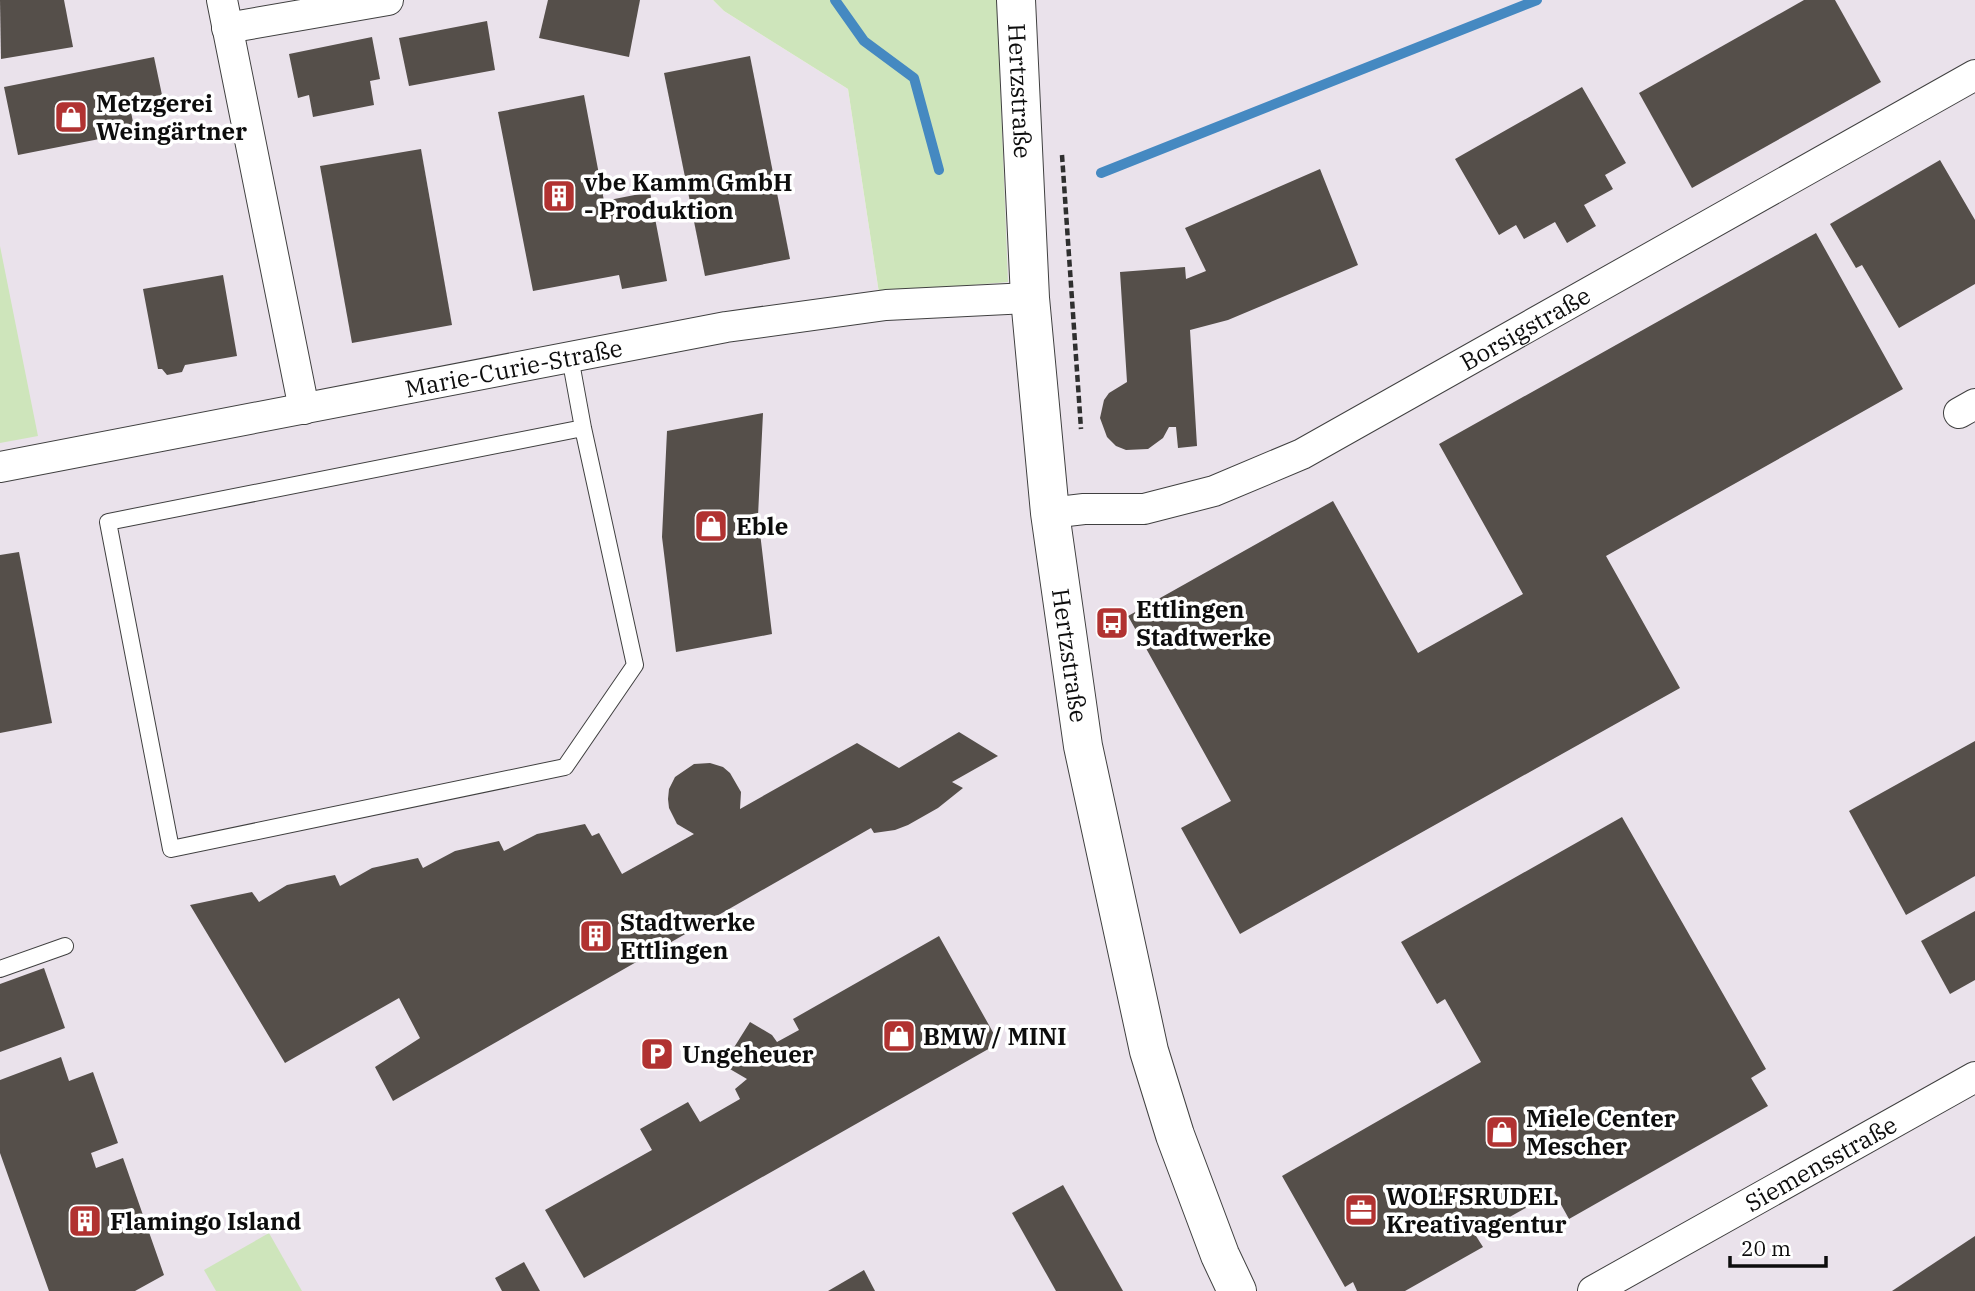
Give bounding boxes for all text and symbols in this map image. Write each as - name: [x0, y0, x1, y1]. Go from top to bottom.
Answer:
- street label: Hertzstraße: [1001, 23, 1039, 159]
- place label: Metzgerei Weingärtner: [96, 87, 247, 147]
- shop icon: Metzgerei Weingärtner: [52, 98, 90, 136]
- place label: vbe Kamm GmbH - Produktion: [584, 166, 792, 226]
- building icon: vbe Kamm GmbH - Produktion: [540, 177, 578, 215]
- street label: Borsigstraße: [1454, 279, 1596, 378]
- street label: Marie-Curie-Straße: [402, 331, 625, 405]
- shop icon: Eble: [692, 507, 730, 545]
- place label: Eble: [736, 510, 788, 542]
- street label: Hertzstraße: [1045, 586, 1095, 724]
- place label: Ettlingen Stadtwerke: [1136, 593, 1271, 653]
- bus stop icon: Ettlingen Stadtwerke: [1093, 604, 1131, 642]
- place label: Stadtwerke Ettlingen: [620, 906, 755, 966]
- building icon: Stadtwerke Ettlingen: [577, 917, 615, 955]
- shop icon: BMW / MINI: [880, 1017, 918, 1055]
- place label: BMW / MINI: [923, 1020, 1066, 1052]
- parking icon: Ungeheuer: [638, 1035, 676, 1073]
- place label: Ungeheuer: [682, 1038, 814, 1070]
- place label: Miele Center Mescher: [1526, 1102, 1676, 1162]
- street label: Siemensstraße: [1739, 1108, 1902, 1219]
- shop icon: Miele Center Mescher: [1483, 1113, 1521, 1151]
- place label: WOLFSRUDEL Kreativagentur: [1386, 1180, 1567, 1240]
- office icon: WOLFSRUDEL Kreativagentur: [1342, 1191, 1380, 1229]
- building icon: Flamingo Island: [66, 1202, 104, 1240]
- place label: Flamingo Island: [110, 1205, 301, 1237]
- scale bar: [1730, 1224, 1826, 1268]
- text: 20 m: [1741, 1234, 1791, 1262]

